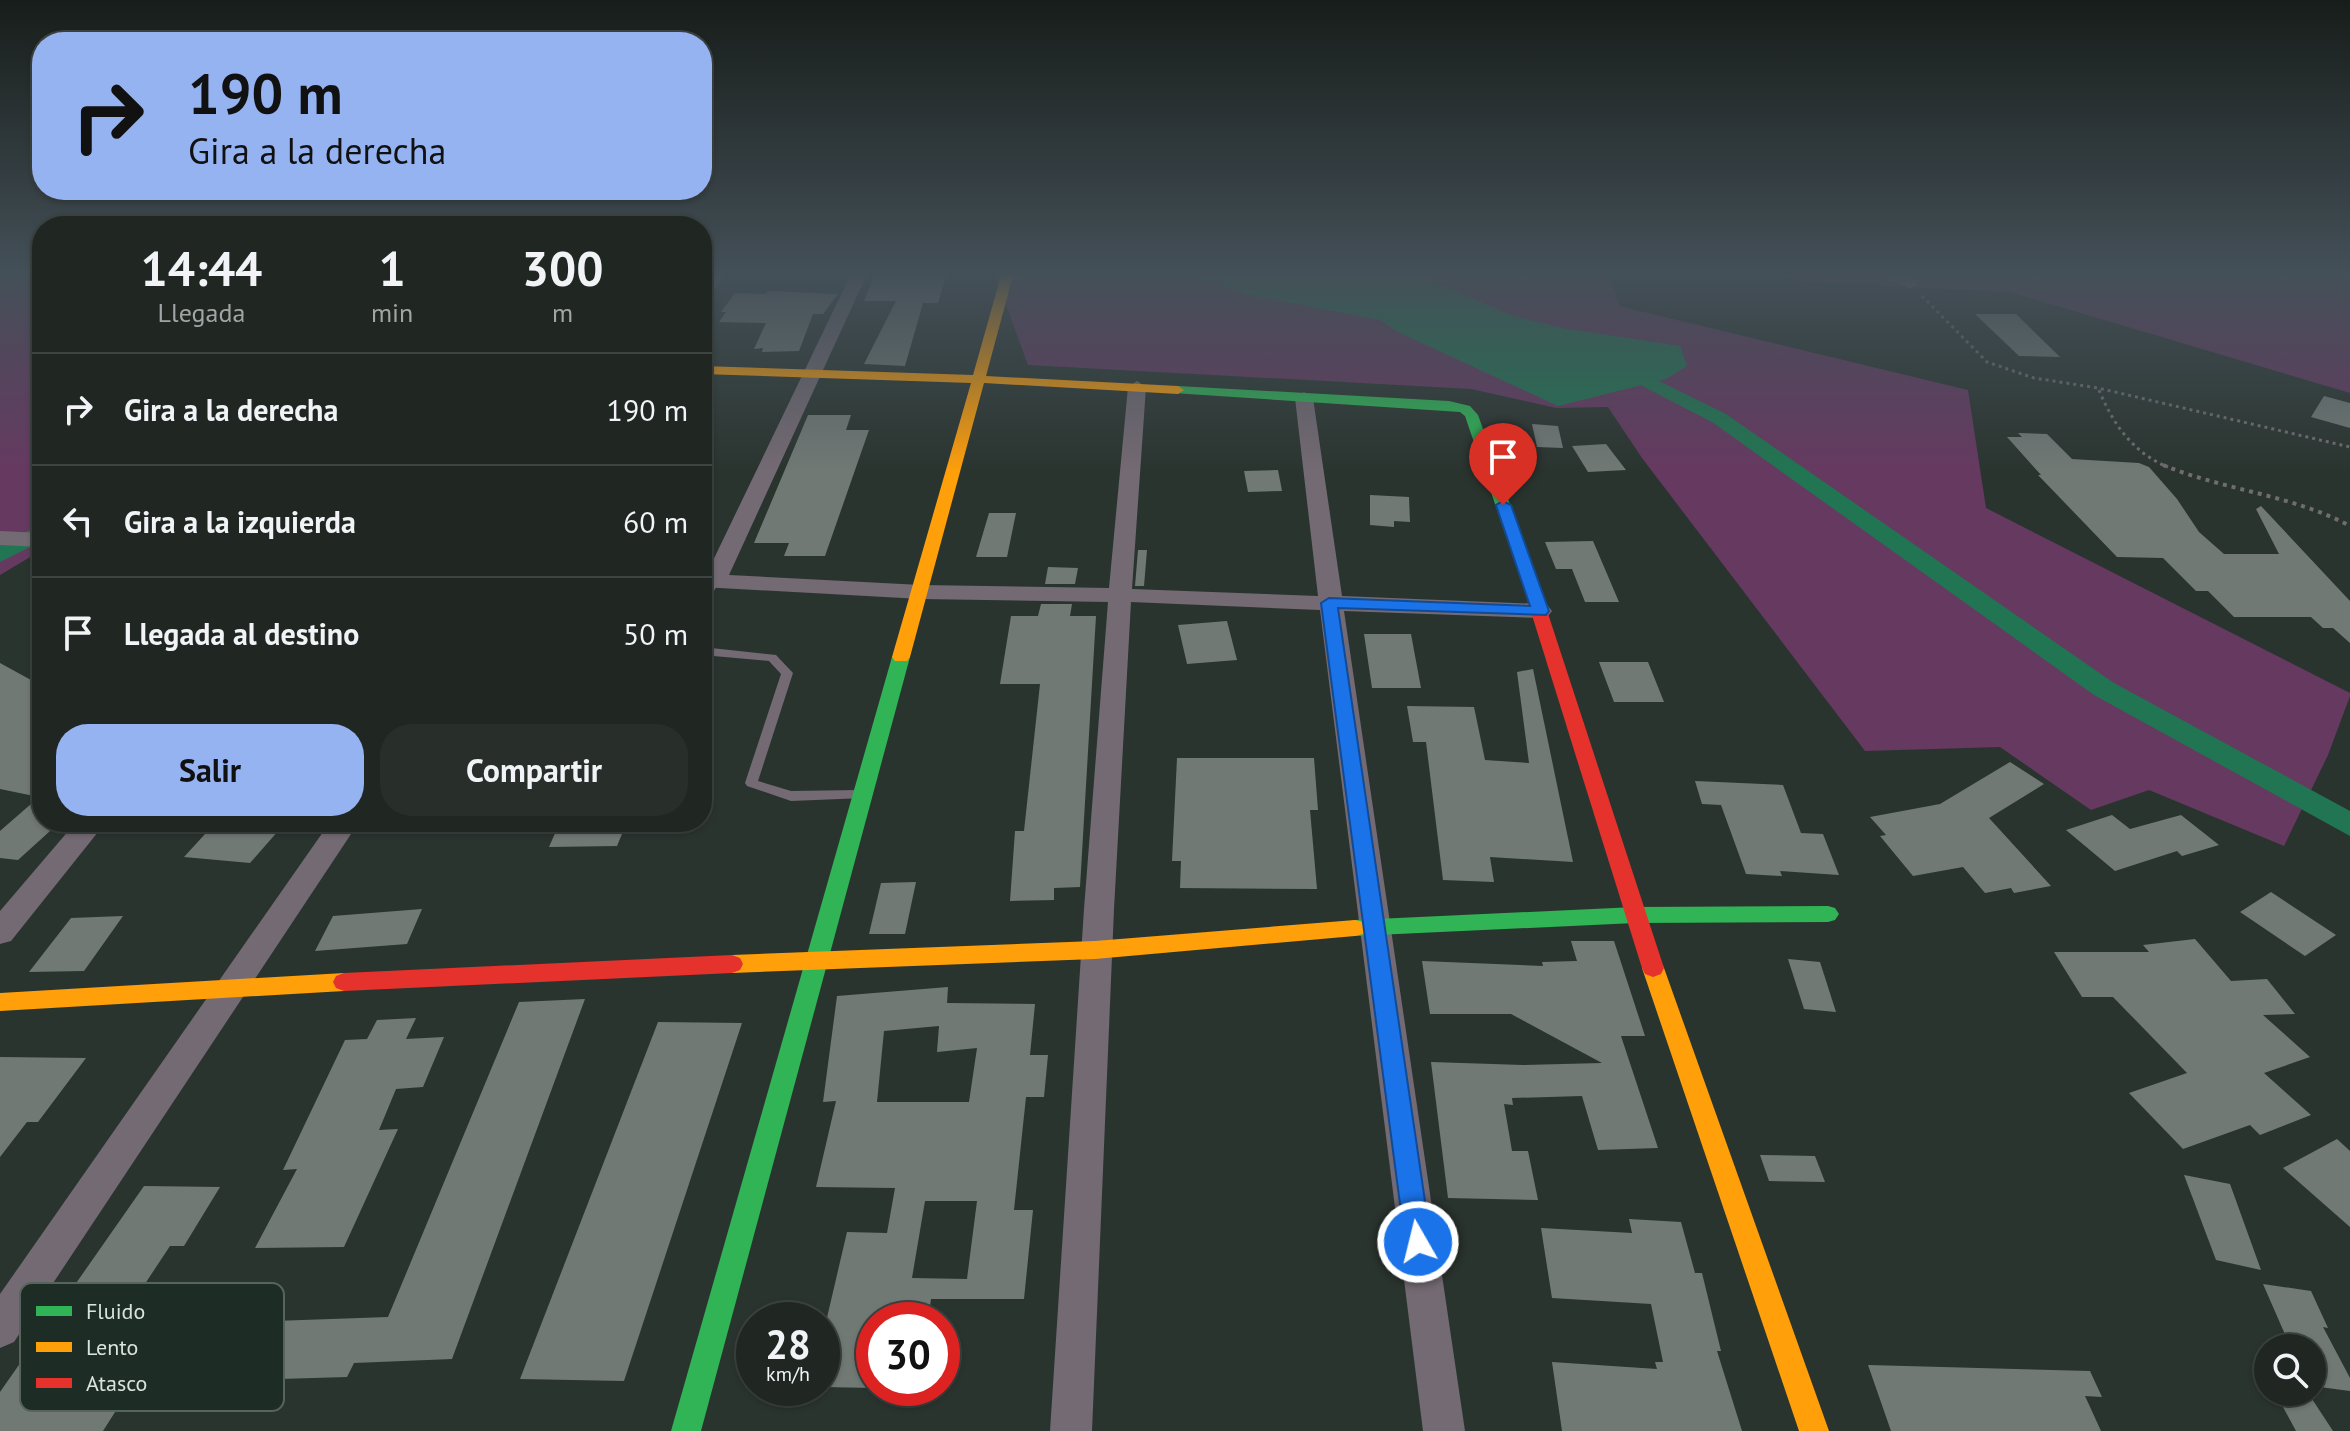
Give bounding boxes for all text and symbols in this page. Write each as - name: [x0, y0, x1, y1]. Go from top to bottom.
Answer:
- text: 190 m: [188, 57, 343, 129]
- icon: right: [56, 64, 160, 168]
- text: Gira a la derecha: [188, 127, 446, 174]
- text: 14:44: [141, 237, 262, 299]
- text: 1: [378, 237, 406, 299]
- text: 300: [522, 237, 603, 299]
- text: Llegada: [158, 296, 245, 329]
- text: min: [371, 296, 413, 329]
- text: m: [552, 296, 573, 329]
- icon: right: [56, 387, 100, 431]
- text: Gira a la derecha: [124, 390, 338, 429]
- text: 190 m: [607, 390, 688, 429]
- pin: [1469, 423, 1537, 505]
- icon: arrive: [1481, 435, 1525, 479]
- icon: left: [56, 499, 100, 543]
- text: Gira a la izquierda: [124, 502, 356, 541]
- text: 60 m: [623, 502, 688, 541]
- icon: arrive: [56, 611, 100, 655]
- text: Llegada al destino: [124, 614, 359, 653]
- text: 50 m: [623, 614, 688, 653]
- button: Salir: [56, 724, 364, 816]
- button: Compartir: [380, 724, 688, 816]
- position arrow: [1376, 1200, 1460, 1284]
- legend: [20, 1283, 284, 1411]
- text: Fluido: [86, 1297, 145, 1325]
- speed limit sign: 30: [856, 1302, 960, 1406]
- text: 28: [765, 1318, 811, 1370]
- text: Lento: [86, 1333, 138, 1361]
- map controls: [2254, 1334, 2326, 1406]
- button: search: [2254, 1334, 2326, 1406]
- text: km/h: [766, 1361, 810, 1387]
- text: Atasco: [86, 1369, 147, 1397]

